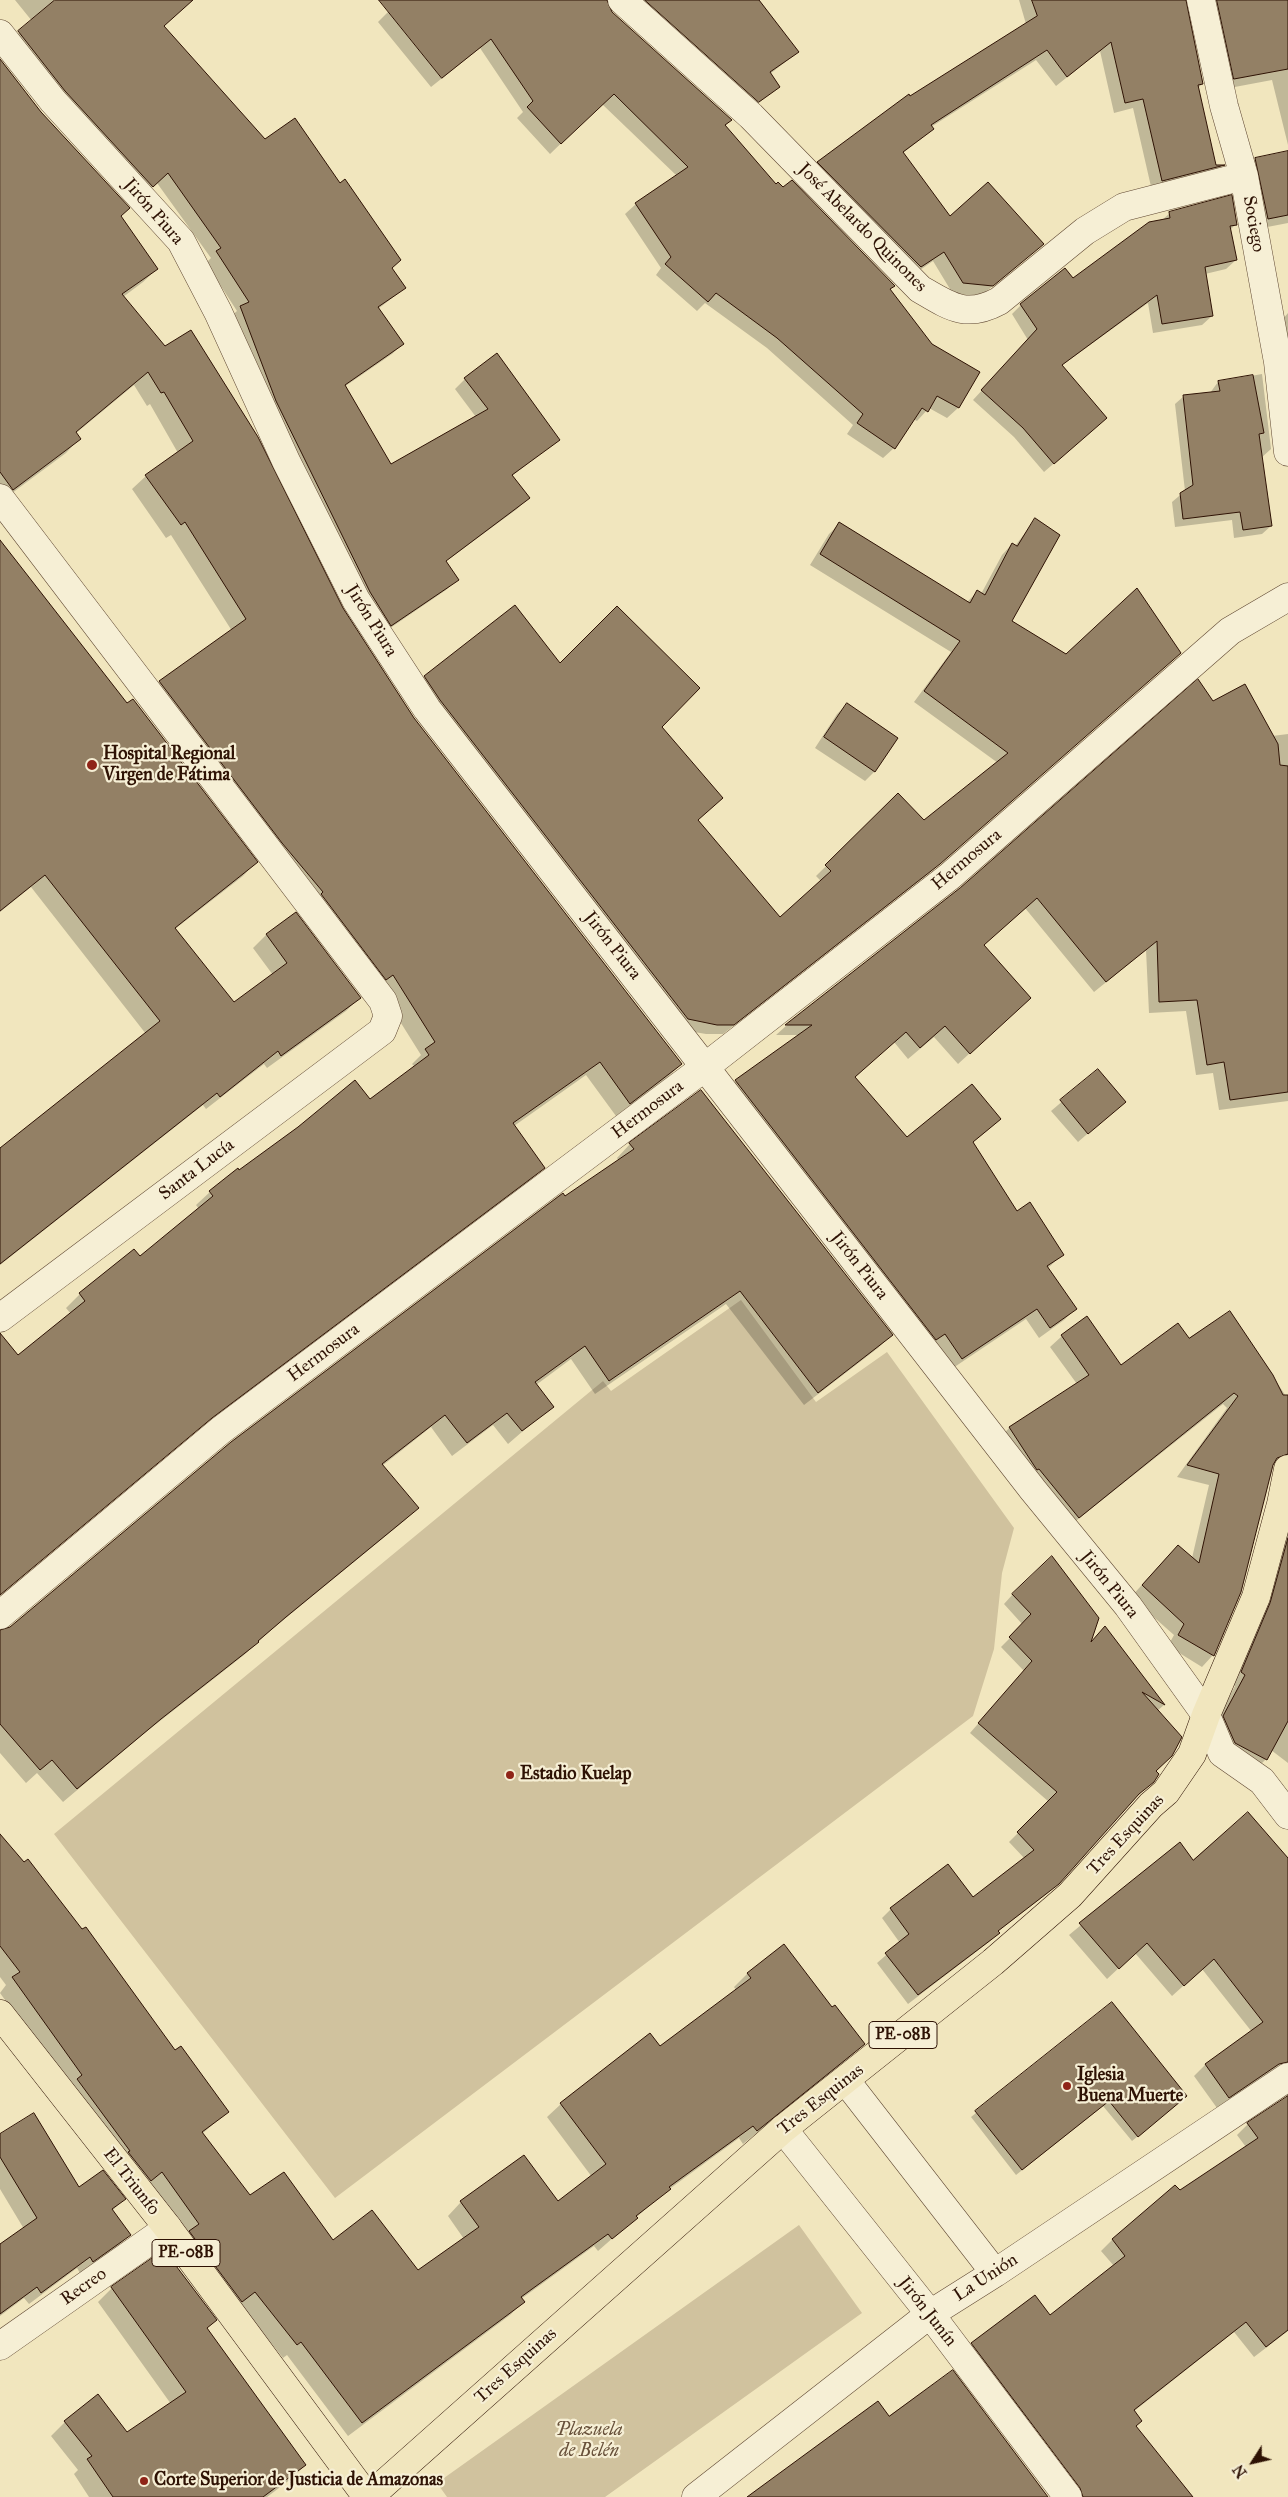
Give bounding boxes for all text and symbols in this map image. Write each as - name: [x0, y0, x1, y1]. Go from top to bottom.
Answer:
- street label: José Abelardo Quinones: [793, 159, 931, 297]
- street label: Jirón Piura: [118, 174, 188, 250]
- street label: Sociego: [1237, 194, 1269, 254]
- street label: Jirón Piura: [340, 581, 402, 661]
- place label: Hospital Regional Virgen de Fátima: [103, 744, 235, 786]
- marker: Hospital Regional Virgen de Fátima: [85, 758, 99, 772]
- street label: Hermosura: [928, 825, 1006, 895]
- street label: Jirón Piura: [579, 908, 645, 984]
- street label: Hermosura: [608, 1076, 688, 1144]
- street label: Santa Lucía: [155, 1135, 239, 1205]
- street label: Jirón Piura: [826, 1228, 892, 1304]
- street label: Hermosura: [284, 1319, 364, 1387]
- street label: Jirón Piura: [1075, 1547, 1143, 1623]
- place label: Estadio Kuelap: [520, 1764, 631, 1786]
- marker: Estadio Kuelap: [504, 1769, 516, 1781]
- street label: Tres Esquinas: [1083, 1790, 1169, 1880]
- road number: PE-08B: [869, 2022, 937, 2048]
- street label: Tres Esquinas: [774, 2060, 868, 2140]
- place label: Iglesia Buena Muerte: [1077, 2065, 1183, 2108]
- marker: Iglesia Buena Muerte: [1061, 2080, 1073, 2092]
- street label: El Triunfo: [98, 2144, 164, 2220]
- road number: PE-08B: [152, 2240, 220, 2266]
- street label: La Unión: [950, 2249, 1022, 2307]
- street label: Recreo: [57, 2264, 111, 2310]
- street label: Jirón Junín: [893, 2273, 961, 2351]
- street label: Tres Esquinas: [471, 2324, 561, 2408]
- park label: Plazuela de Belén: [555, 2420, 623, 2462]
- north arrow: [1228, 2437, 1278, 2487]
- text: N: [1230, 2461, 1251, 2481]
- place label: Corte Superior de Justicia de Amazonas: [154, 2470, 443, 2492]
- marker: Corte Superior de Justicia de Amazonas: [138, 2475, 150, 2487]

